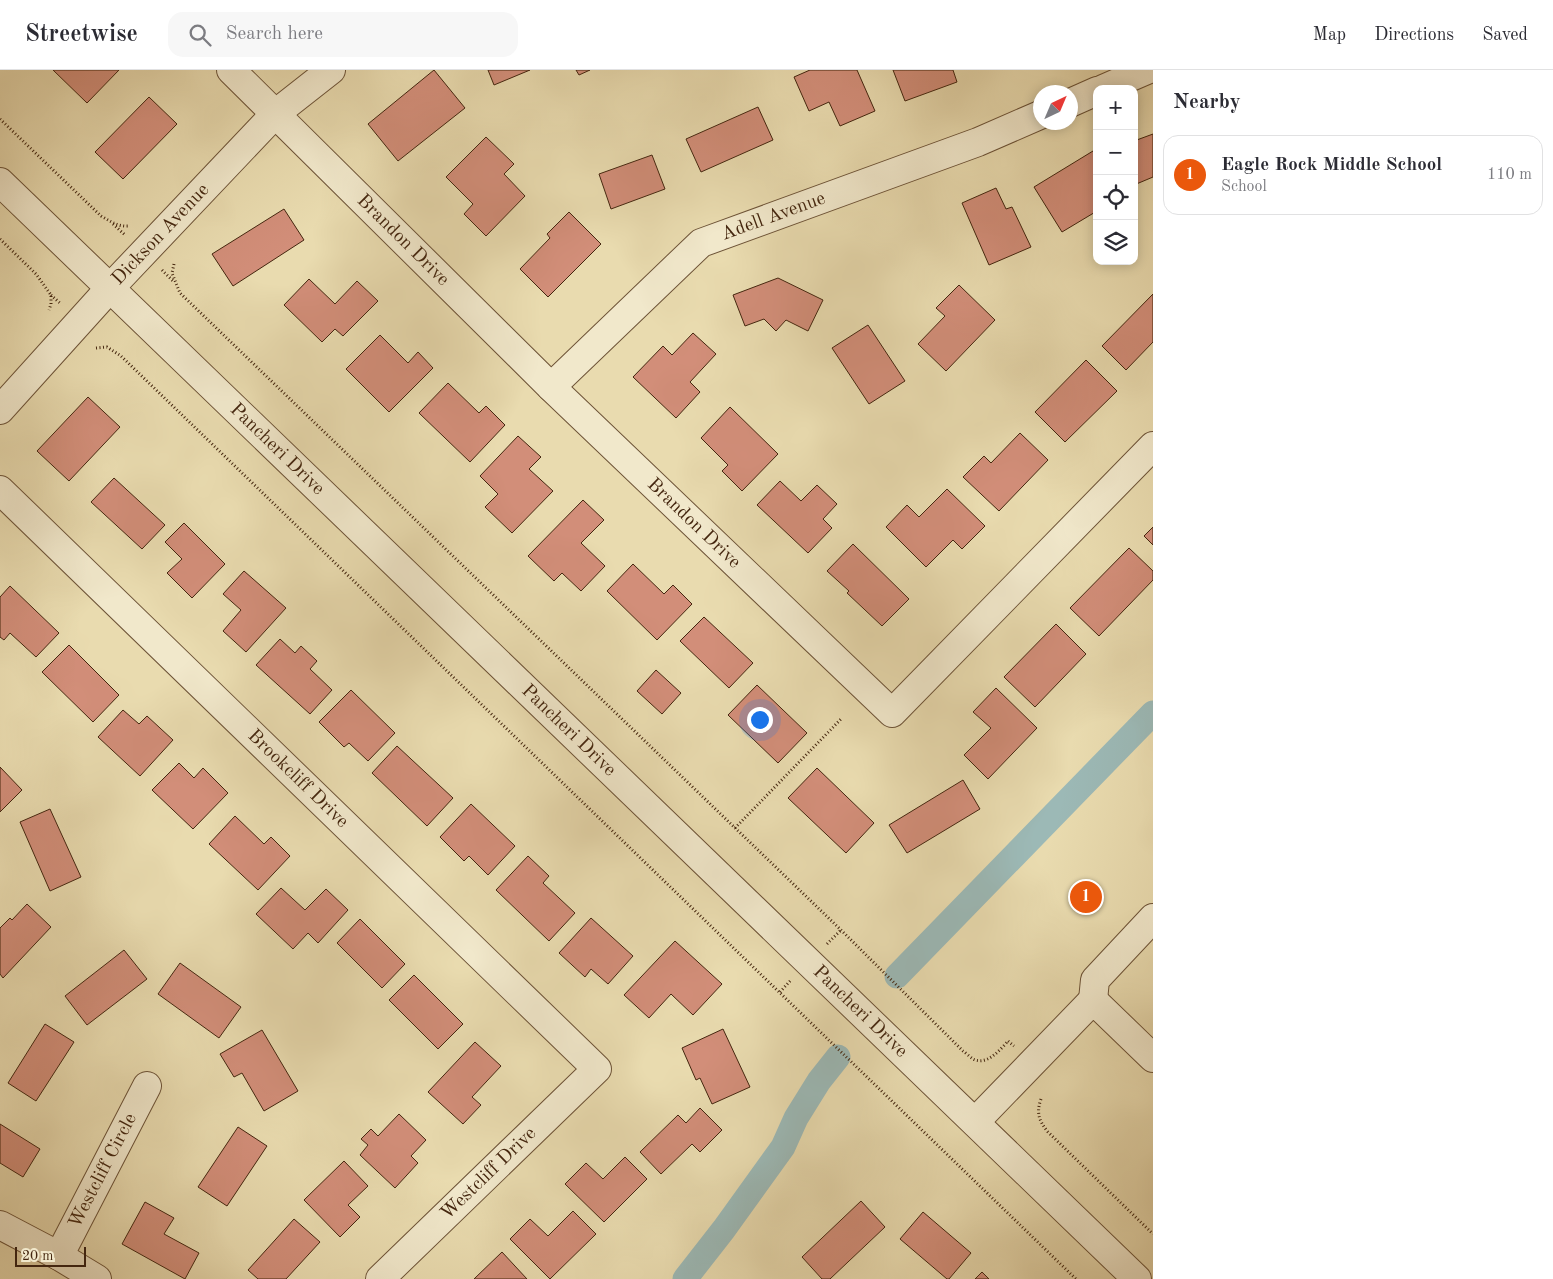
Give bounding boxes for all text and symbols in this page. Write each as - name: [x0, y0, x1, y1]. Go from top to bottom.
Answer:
- search box: [168, 12, 518, 57]
- icon: search: [186, 21, 214, 49]
- text: Streetwise: [25, 23, 138, 47]
- text: Search here: [226, 25, 323, 44]
- text: Map: [1313, 26, 1346, 44]
- text: Directions: [1374, 26, 1454, 44]
- text: Saved: [1482, 26, 1528, 44]
- north arrow: [1033, 85, 1078, 130]
- map controls: [1093, 85, 1138, 265]
- button: +: [1093, 85, 1138, 130]
- text: Nearby: [1173, 92, 1241, 113]
- button: −: [1093, 130, 1138, 175]
- text: Eagle Rock Middle School: [1221, 156, 1442, 175]
- text: 1: [1185, 167, 1195, 183]
- text: 110 m: [1487, 167, 1532, 183]
- button: locate: [1093, 175, 1138, 220]
- text: School: [1221, 179, 1267, 195]
- street label: Dickson Avenue: [108, 180, 213, 289]
- street label: Adell Avenue: [719, 189, 828, 244]
- street label: Brandon Drive: [353, 191, 453, 290]
- button: layers: [1093, 220, 1138, 265]
- street label: Pancheri Drive: [226, 400, 328, 499]
- street label: Brandon Drive: [643, 475, 744, 572]
- street label: Pancheri Drive: [518, 681, 619, 780]
- your location: [747, 707, 773, 733]
- street label: Brookcliff Drive: [244, 726, 352, 832]
- pin: 1: [1070, 878, 1102, 916]
- street label: Pancheri Drive: [809, 962, 911, 1061]
- street label: Westcliff Circle: [66, 1110, 141, 1231]
- street label: Westcliff Drive: [438, 1124, 540, 1224]
- scale bar: [15, 1244, 86, 1267]
- text: 20 m: [22, 1249, 53, 1263]

